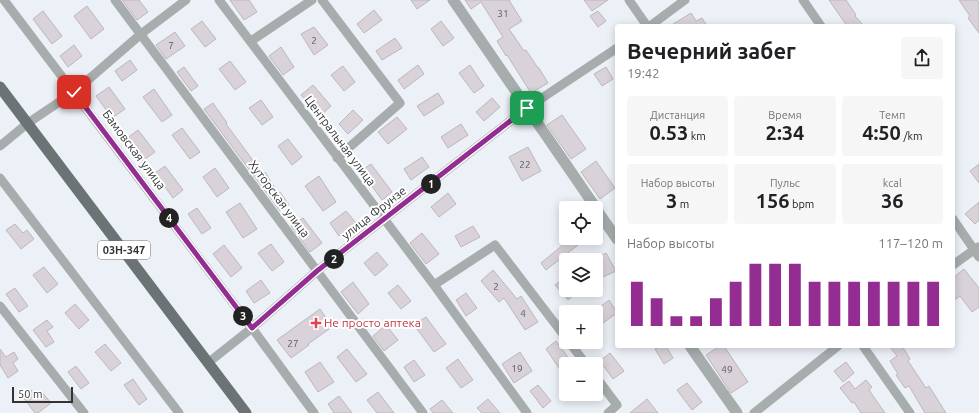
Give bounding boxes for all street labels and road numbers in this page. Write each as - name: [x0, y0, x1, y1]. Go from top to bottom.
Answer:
- street label: Центральная улица: [302, 93, 378, 188]
- street label: Бамовская улица: [100, 107, 168, 192]
- street label: Хуторская улица: [246, 158, 312, 240]
- street label: улица Фрунзе: [339, 183, 408, 242]
- road number: 03Н-347: [98, 241, 150, 259]

